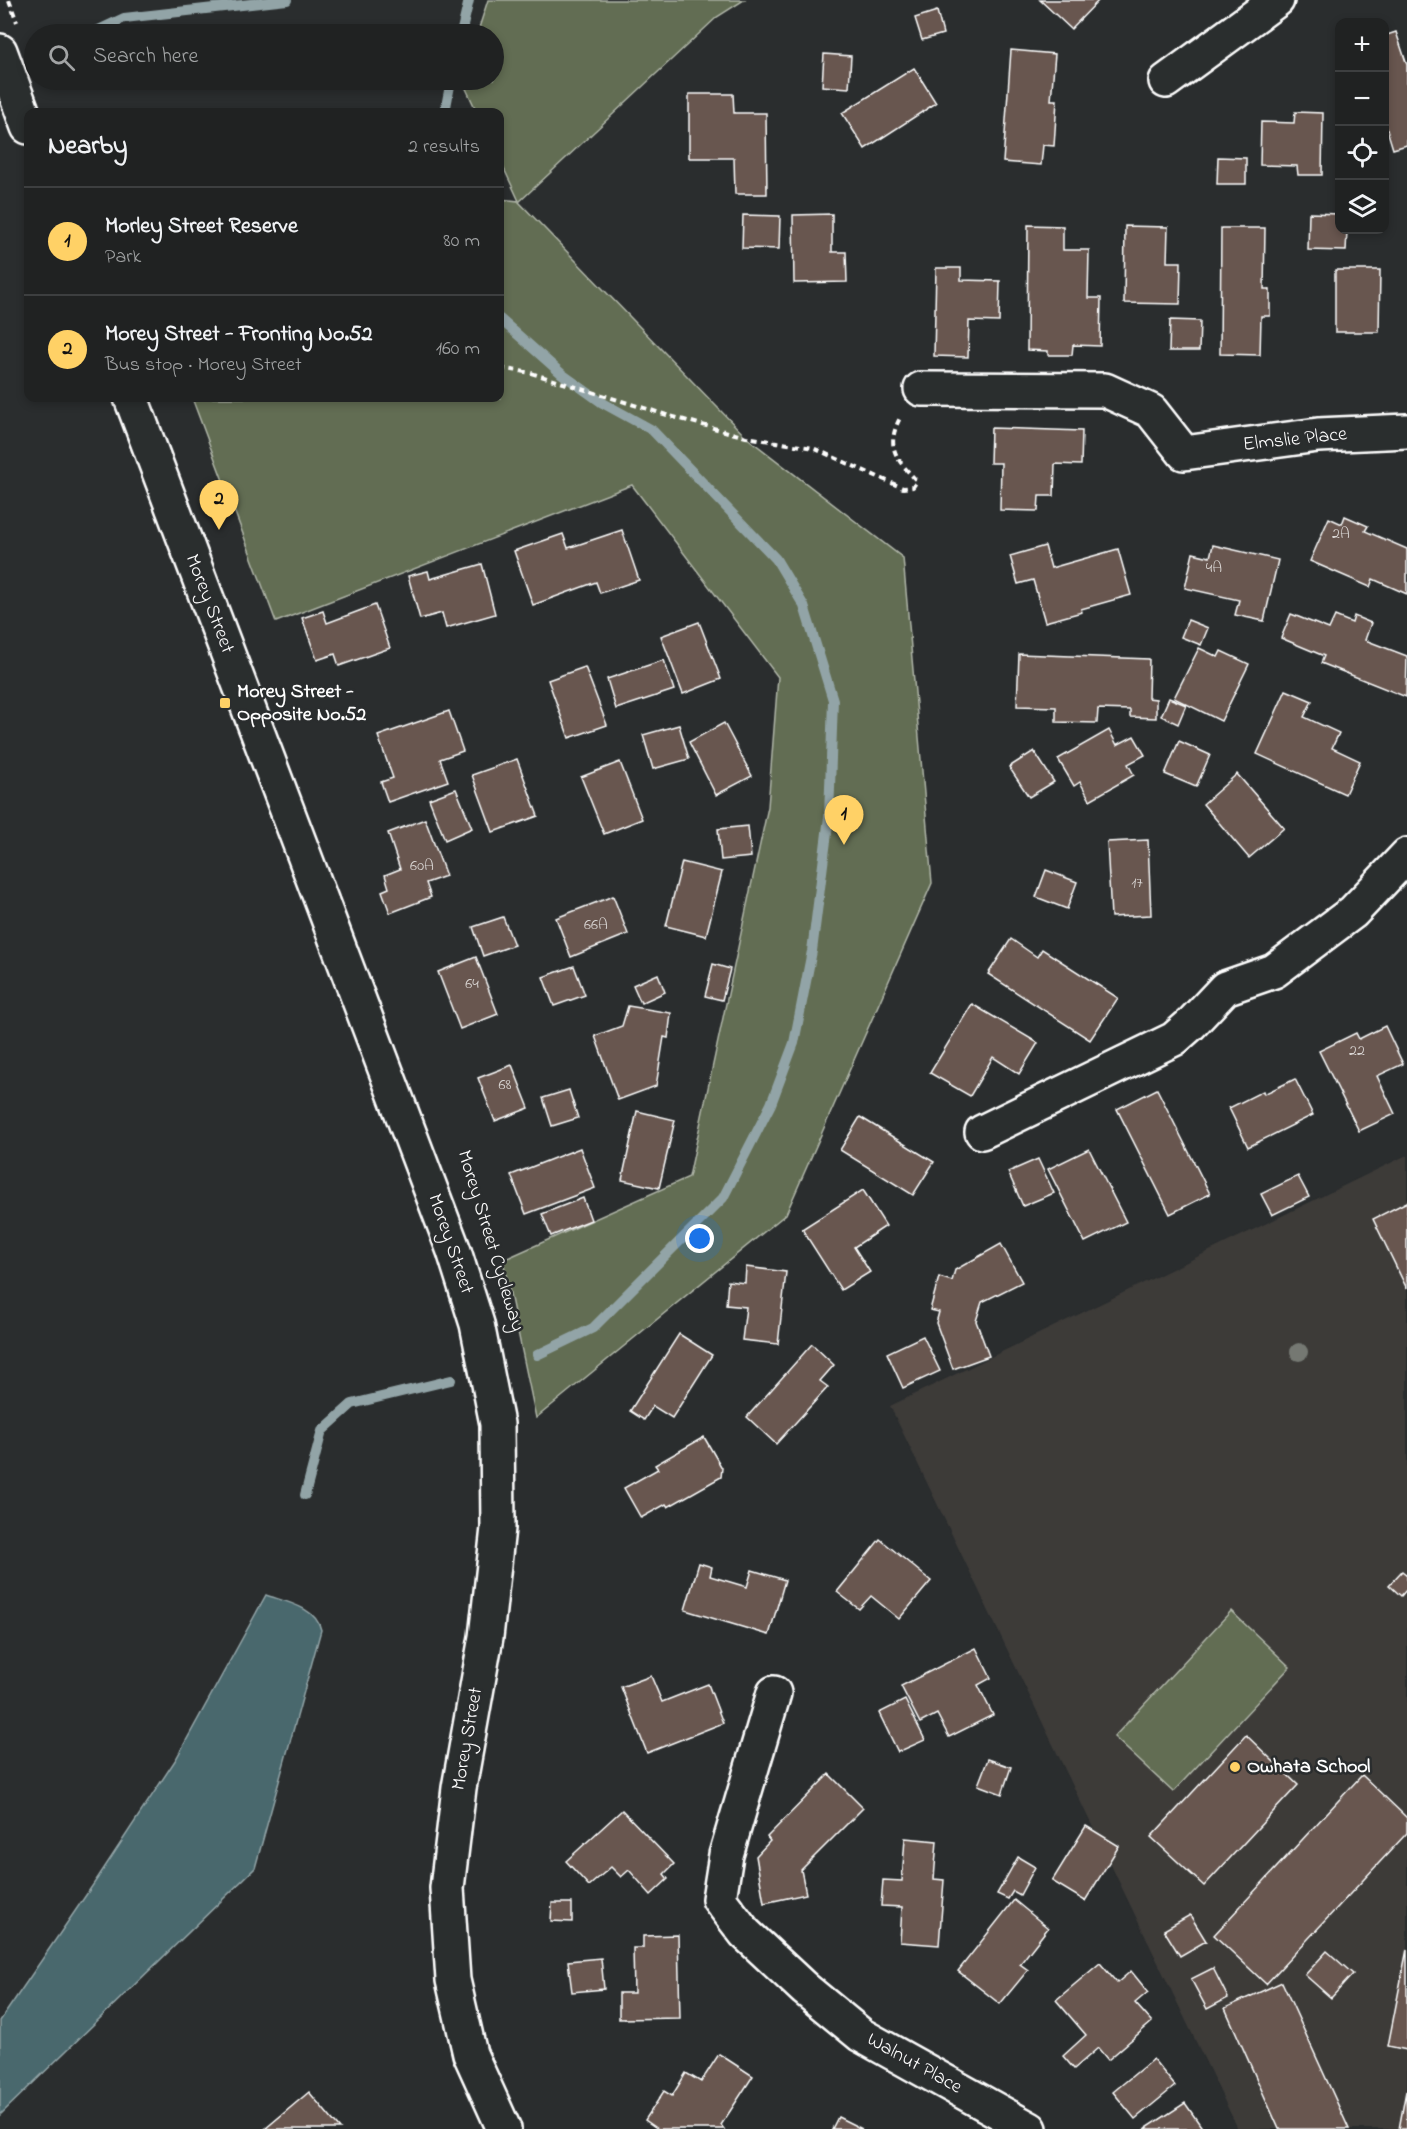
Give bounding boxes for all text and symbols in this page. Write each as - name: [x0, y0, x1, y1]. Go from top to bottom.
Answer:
- map controls: [1335, 18, 1389, 234]
- button: +: [1335, 18, 1389, 72]
- search box: [24, 24, 504, 90]
- icon: search: [45, 41, 78, 74]
- text: Search here: [93, 41, 198, 73]
- button: −: [1335, 72, 1389, 126]
- button: locate: [1335, 126, 1389, 180]
- text: Nearby: [48, 128, 127, 166]
- text: 2 results: [408, 133, 480, 162]
- button: layers: [1335, 180, 1389, 234]
- text: Morley Street Reserve: [105, 211, 298, 243]
- text: 1: [64, 227, 71, 256]
- text: 80 m: [443, 227, 480, 256]
- text: Park: [105, 243, 141, 272]
- text: Morey Street - Fronting No.52: [105, 319, 372, 351]
- text: 2: [63, 335, 72, 364]
- text: 160 m: [436, 335, 480, 364]
- text: Bus stop · Morey Street: [105, 351, 302, 380]
- street label: Elmslie Place: [1242, 420, 1349, 460]
- pin: 2: [200, 480, 238, 530]
- house number: 2A: [1332, 522, 1350, 546]
- street label: Morey Street: [177, 550, 241, 658]
- house number: 4A: [1206, 556, 1222, 580]
- place label: Morey Street - Opposite No.52: [237, 678, 366, 730]
- marker: Morey Street - Opposite No.52: [218, 696, 232, 710]
- pin: 1: [824, 796, 864, 845]
- house number: 60A: [410, 854, 434, 878]
- house number: 17: [1131, 871, 1143, 895]
- house number: 66A: [584, 913, 608, 937]
- house number: 64: [465, 972, 479, 996]
- house number: 22: [1349, 1039, 1365, 1063]
- house number: 68: [498, 1073, 512, 1097]
- street label: Morey Street Cycleway: [451, 1148, 529, 1334]
- street label: Morey Street: [422, 1191, 478, 1297]
- your location: [685, 1224, 714, 1253]
- street label: Morey Street: [445, 1685, 491, 1793]
- place label: Owhata School: [1247, 1753, 1370, 1782]
- marker: Owhata School: [1228, 1760, 1242, 1774]
- street label: Walnut Place: [861, 2026, 967, 2102]

